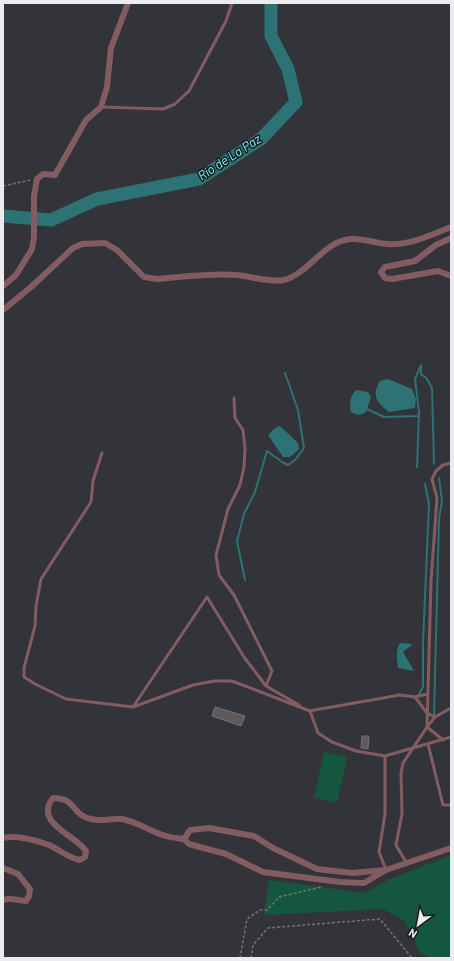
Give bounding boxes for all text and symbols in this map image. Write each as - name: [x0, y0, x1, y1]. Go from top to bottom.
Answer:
- water label: Río de La Paz: [194, 130, 264, 183]
- north arrow: [398, 905, 438, 945]
- text: N: [406, 926, 419, 941]

